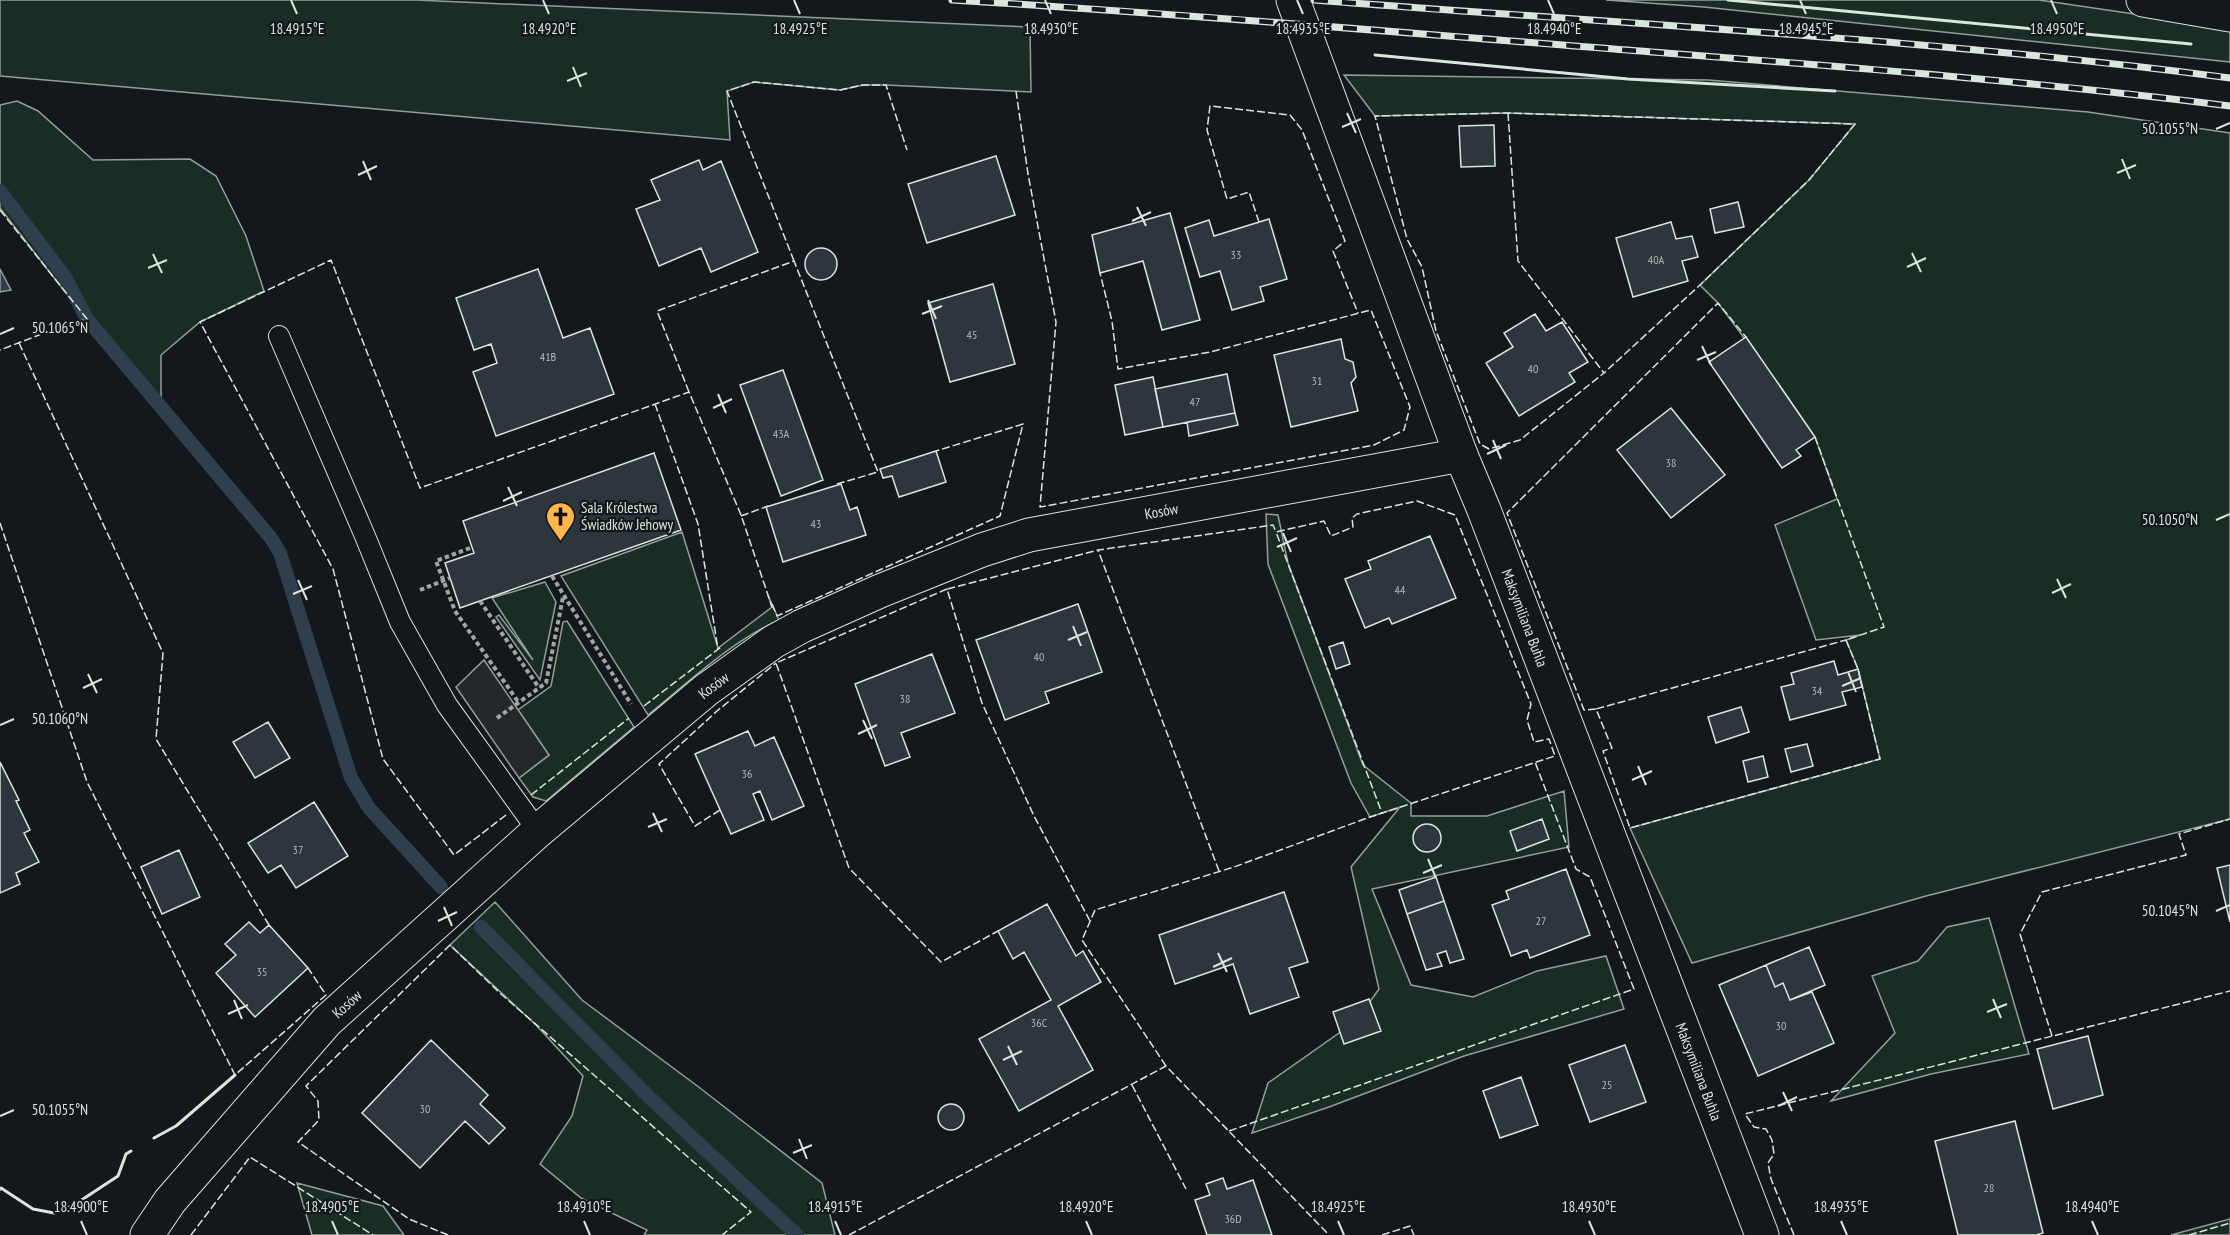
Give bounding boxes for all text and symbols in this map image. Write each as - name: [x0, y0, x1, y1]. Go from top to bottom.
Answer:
- text: 18.4915°E: [270, 19, 324, 38]
- text: 18.4920°E: [522, 19, 576, 38]
- text: 18.4925°E: [773, 19, 827, 38]
- text: 18.4930°E: [1024, 19, 1078, 38]
- text: 18.4935°E: [1276, 19, 1330, 38]
- text: 18.4940°E: [1527, 19, 1581, 38]
- text: 18.4945°E: [1779, 19, 1833, 38]
- text: 18.4950°E: [2030, 19, 2084, 38]
- text: 50.1055°N: [2142, 119, 2198, 138]
- house number: 33: [1231, 247, 1241, 262]
- house number: 40A: [1648, 252, 1665, 267]
- text: 50.1065°N: [32, 318, 88, 337]
- house number: 45: [967, 327, 977, 342]
- house number: 41B: [540, 349, 557, 364]
- house number: 40: [1528, 361, 1538, 376]
- house number: 31: [1312, 373, 1322, 388]
- house number: 47: [1190, 394, 1200, 409]
- house number: 43A: [773, 426, 790, 441]
- house number: 38: [1666, 455, 1676, 470]
- place label: Sala Królestwa Świadków Jehowy: [581, 498, 674, 534]
- street label: Kosów: [1143, 498, 1180, 523]
- church icon: Sala Królestwa Świadków Jehowy: [544, 500, 576, 542]
- text: 50.1050°N: [2142, 510, 2198, 529]
- house number: 43: [811, 516, 821, 531]
- street label: Maksymiliana Buhla: [1498, 566, 1553, 669]
- house number: 44: [1395, 582, 1406, 597]
- house number: 40: [1034, 649, 1044, 664]
- street label: Kosów: [694, 667, 732, 702]
- house number: 34: [1812, 683, 1823, 698]
- house number: 38: [900, 691, 910, 706]
- text: 50.1060°N: [32, 709, 88, 728]
- house number: 36: [742, 766, 752, 781]
- house number: 37: [293, 842, 303, 857]
- text: 50.1045°N: [2142, 901, 2198, 920]
- house number: 27: [1536, 913, 1546, 928]
- house number: 35: [257, 964, 267, 979]
- street label: Kosów: [328, 985, 365, 1022]
- house number: 36C: [1031, 1015, 1048, 1030]
- house number: 30: [1776, 1018, 1786, 1033]
- street label: Maksymiliana Buhla: [1672, 1020, 1727, 1123]
- house number: 25: [1602, 1077, 1612, 1092]
- text: 50.1055°N: [32, 1100, 88, 1119]
- house number: 30: [420, 1101, 430, 1116]
- house number: 28: [1984, 1180, 1994, 1195]
- text: 18.4900°E: [54, 1197, 108, 1216]
- text: 18.4905°E: [305, 1197, 359, 1216]
- text: 18.4910°E: [557, 1197, 611, 1216]
- text: 18.4915°E: [808, 1197, 862, 1216]
- text: 18.4920°E: [1059, 1197, 1113, 1216]
- text: 18.4925°E: [1311, 1197, 1365, 1216]
- text: 18.4930°E: [1562, 1197, 1616, 1216]
- text: 18.4935°E: [1814, 1197, 1868, 1216]
- text: 18.4940°E: [2065, 1197, 2119, 1216]
- house number: 36D: [1224, 1211, 1242, 1226]

